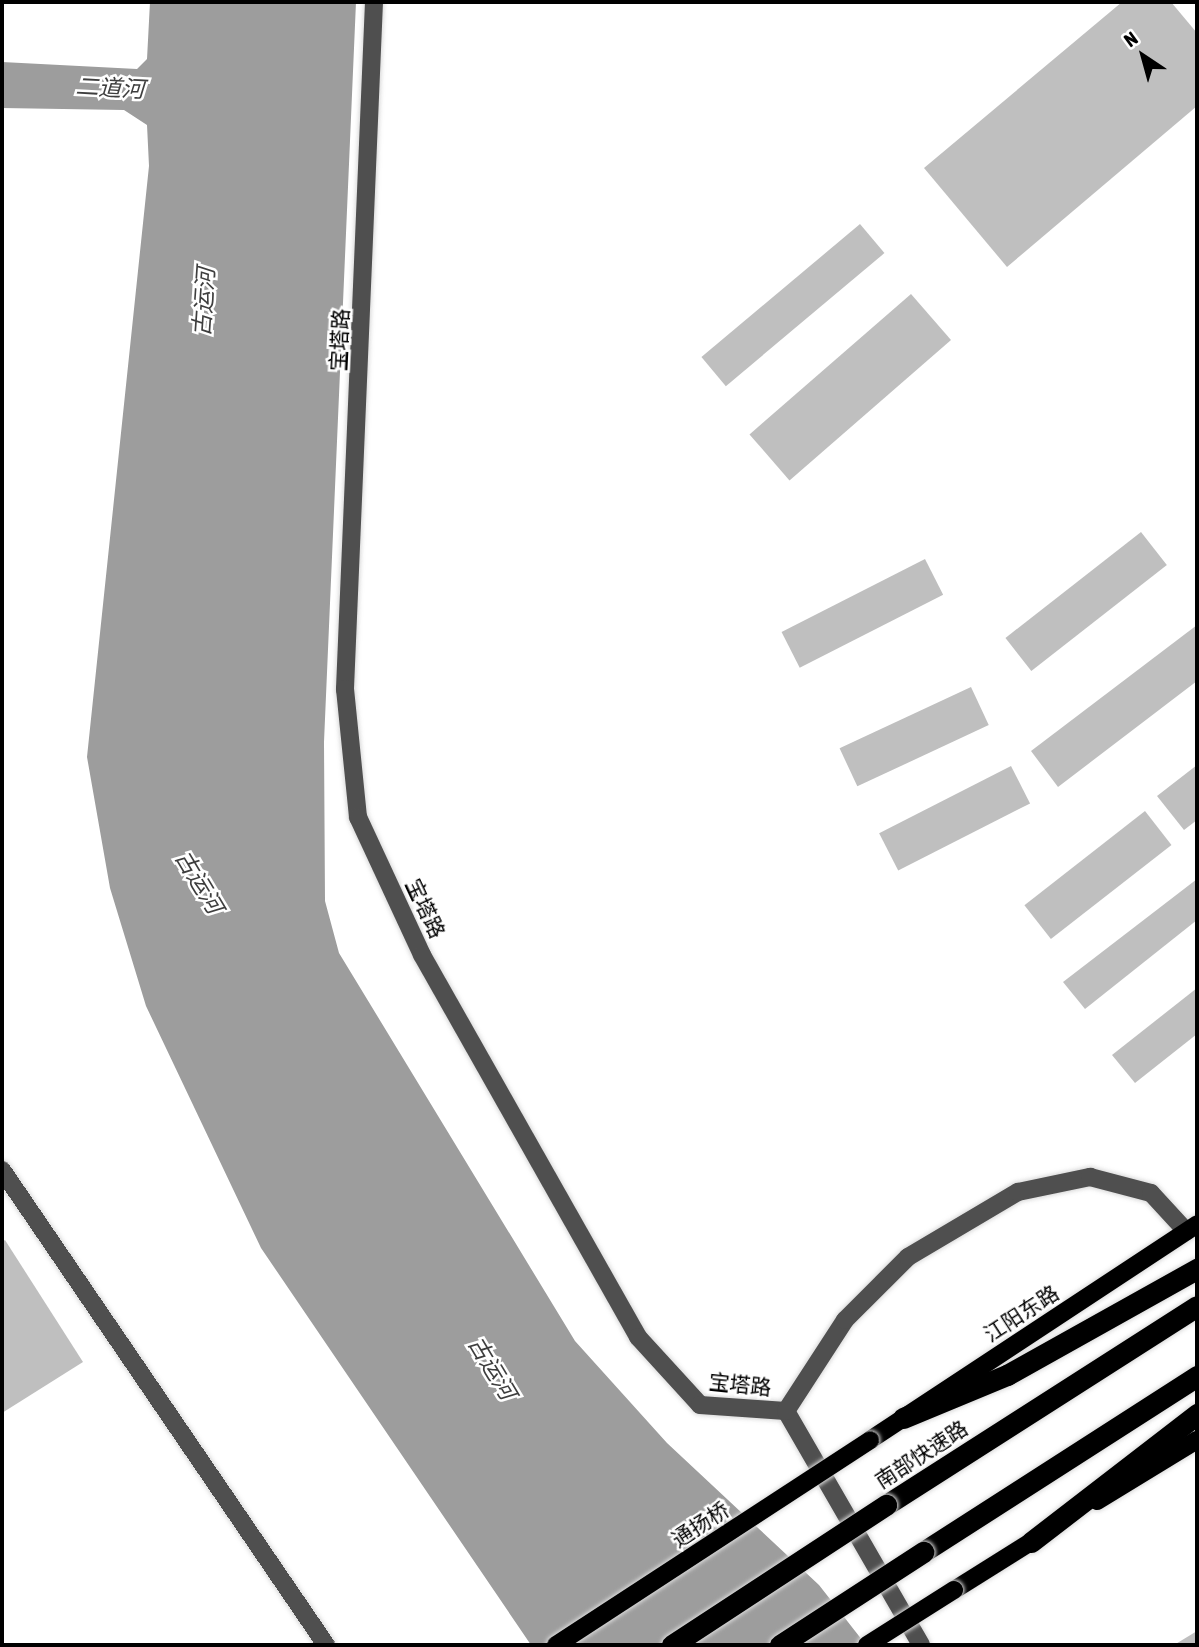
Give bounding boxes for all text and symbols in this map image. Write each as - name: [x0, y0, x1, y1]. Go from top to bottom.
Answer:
- north arrow: [1108, 21, 1178, 91]
- text: N: [1120, 27, 1142, 51]
- water label: 二道河: [75, 72, 145, 104]
- water label: 古运河: [188, 267, 220, 337]
- street label: 宝塔路: [325, 308, 353, 372]
- water label: 古运河: [169, 845, 229, 919]
- street label: 宝塔路: [401, 874, 451, 942]
- street label: 江阳东路: [979, 1280, 1063, 1346]
- water label: 古运河: [462, 1331, 522, 1405]
- street label: 宝塔路: [707, 1368, 773, 1400]
- street label: 南部快速路: [870, 1415, 972, 1493]
- street label: 通扬桥: [667, 1496, 733, 1552]

